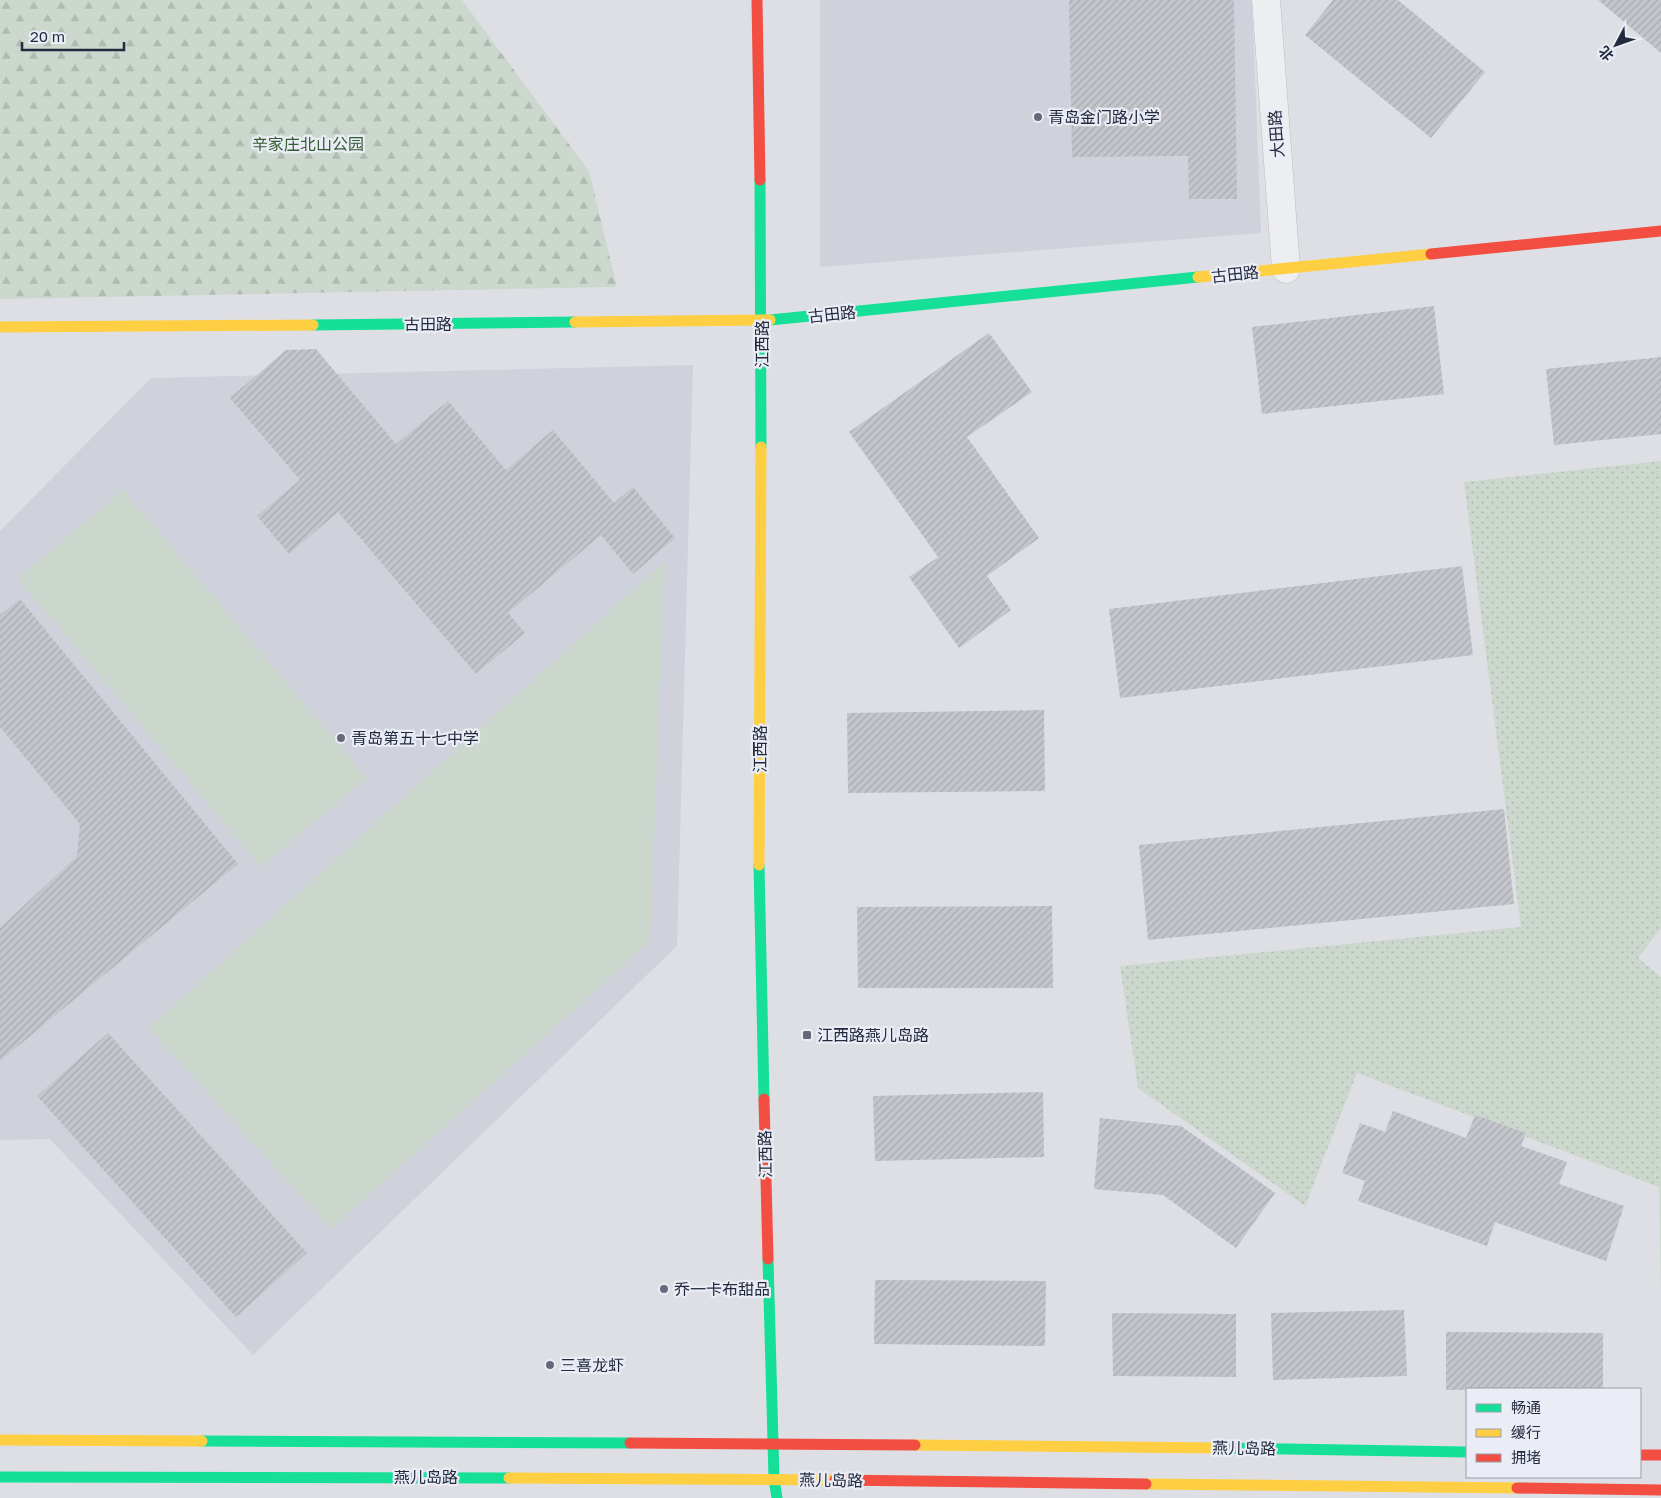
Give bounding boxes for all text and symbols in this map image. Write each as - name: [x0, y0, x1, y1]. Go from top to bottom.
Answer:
- scale bar: [22, 20, 125, 52]
- north arrow: [1591, 20, 1641, 70]
- text: 20 m: [30, 27, 65, 45]
- text: 北: [1595, 43, 1617, 65]
- place label: 青岛金门路小学: [1048, 107, 1160, 127]
- street label: 大田路: [1264, 109, 1288, 159]
- marker: 青岛金门路小学: [1032, 111, 1044, 123]
- park label: 辛家庄北山公园: [252, 134, 364, 154]
- street label: 古田路: [1210, 262, 1260, 286]
- street label: 古田路: [807, 302, 857, 326]
- street label: 古田路: [404, 314, 452, 334]
- street label: 江西路: [752, 320, 772, 368]
- street label: 江西路: [750, 725, 770, 773]
- place label: 青岛第五十七中学: [351, 728, 479, 748]
- marker: 青岛第五十七中学: [335, 732, 347, 744]
- place label: 江西路燕儿岛路: [817, 1025, 929, 1045]
- marker: 江西路燕儿岛路: [801, 1029, 813, 1041]
- street label: 江西路: [755, 1130, 775, 1178]
- place label: 乔一卡布甜品: [674, 1279, 770, 1299]
- marker: 乔一卡布甜品: [658, 1283, 670, 1295]
- place label: 三喜龙虾: [560, 1355, 624, 1375]
- marker: 三喜龙虾: [544, 1359, 556, 1371]
- legend: [1466, 1388, 1641, 1478]
- text: 畅通: [1511, 1398, 1541, 1416]
- text: 缓行: [1511, 1423, 1541, 1441]
- street label: 燕儿岛路: [1212, 1437, 1276, 1459]
- text: 拥堵: [1511, 1448, 1541, 1466]
- street label: 燕儿岛路: [394, 1467, 458, 1487]
- street label: 燕儿岛路: [799, 1469, 863, 1491]

